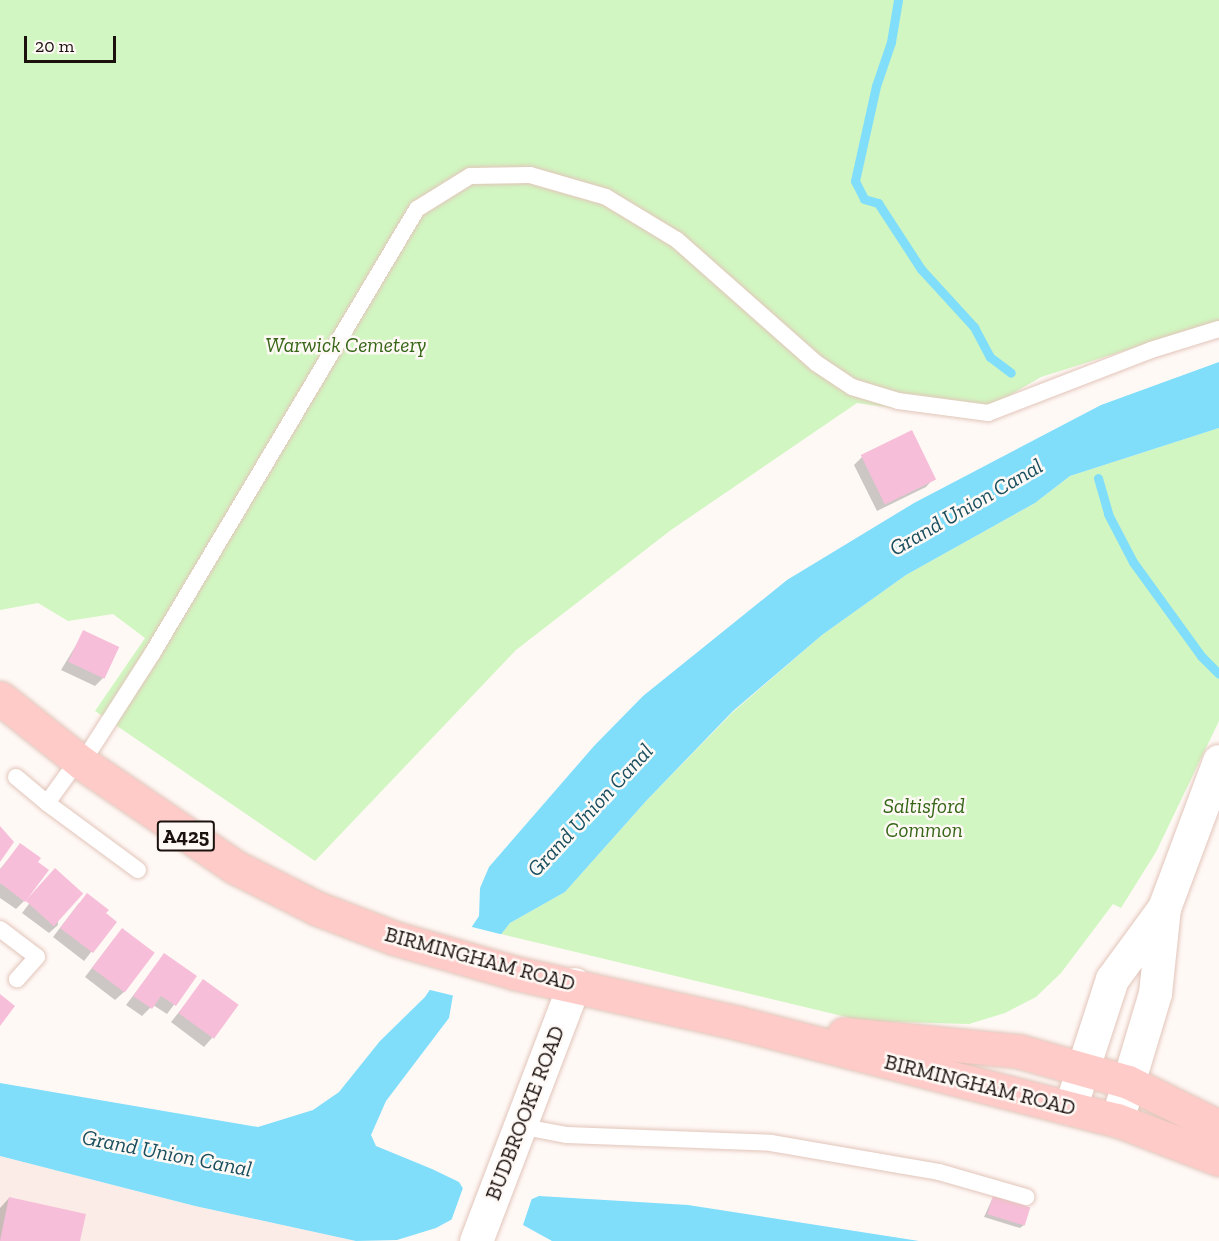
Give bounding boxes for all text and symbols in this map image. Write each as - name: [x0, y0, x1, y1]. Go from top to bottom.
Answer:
- scale bar: [27, 24, 118, 62]
- text: 20 m: [35, 35, 74, 57]
- park label: Warwick Cemetery: [265, 332, 427, 358]
- water label: Grand Union Canal: [885, 452, 1047, 562]
- water label: Grand Union Canal: [521, 738, 659, 882]
- park label: Saltisford Common: [883, 793, 965, 843]
- road number: A425: [156, 819, 216, 853]
- street label: BIRMINGHAM ROAD: [382, 921, 578, 997]
- street label: BUDBROOKE ROAD: [480, 1022, 570, 1204]
- street label: BIRMINGHAM ROAD: [882, 1049, 1078, 1121]
- water label: Grand Union Canal: [80, 1124, 254, 1182]

